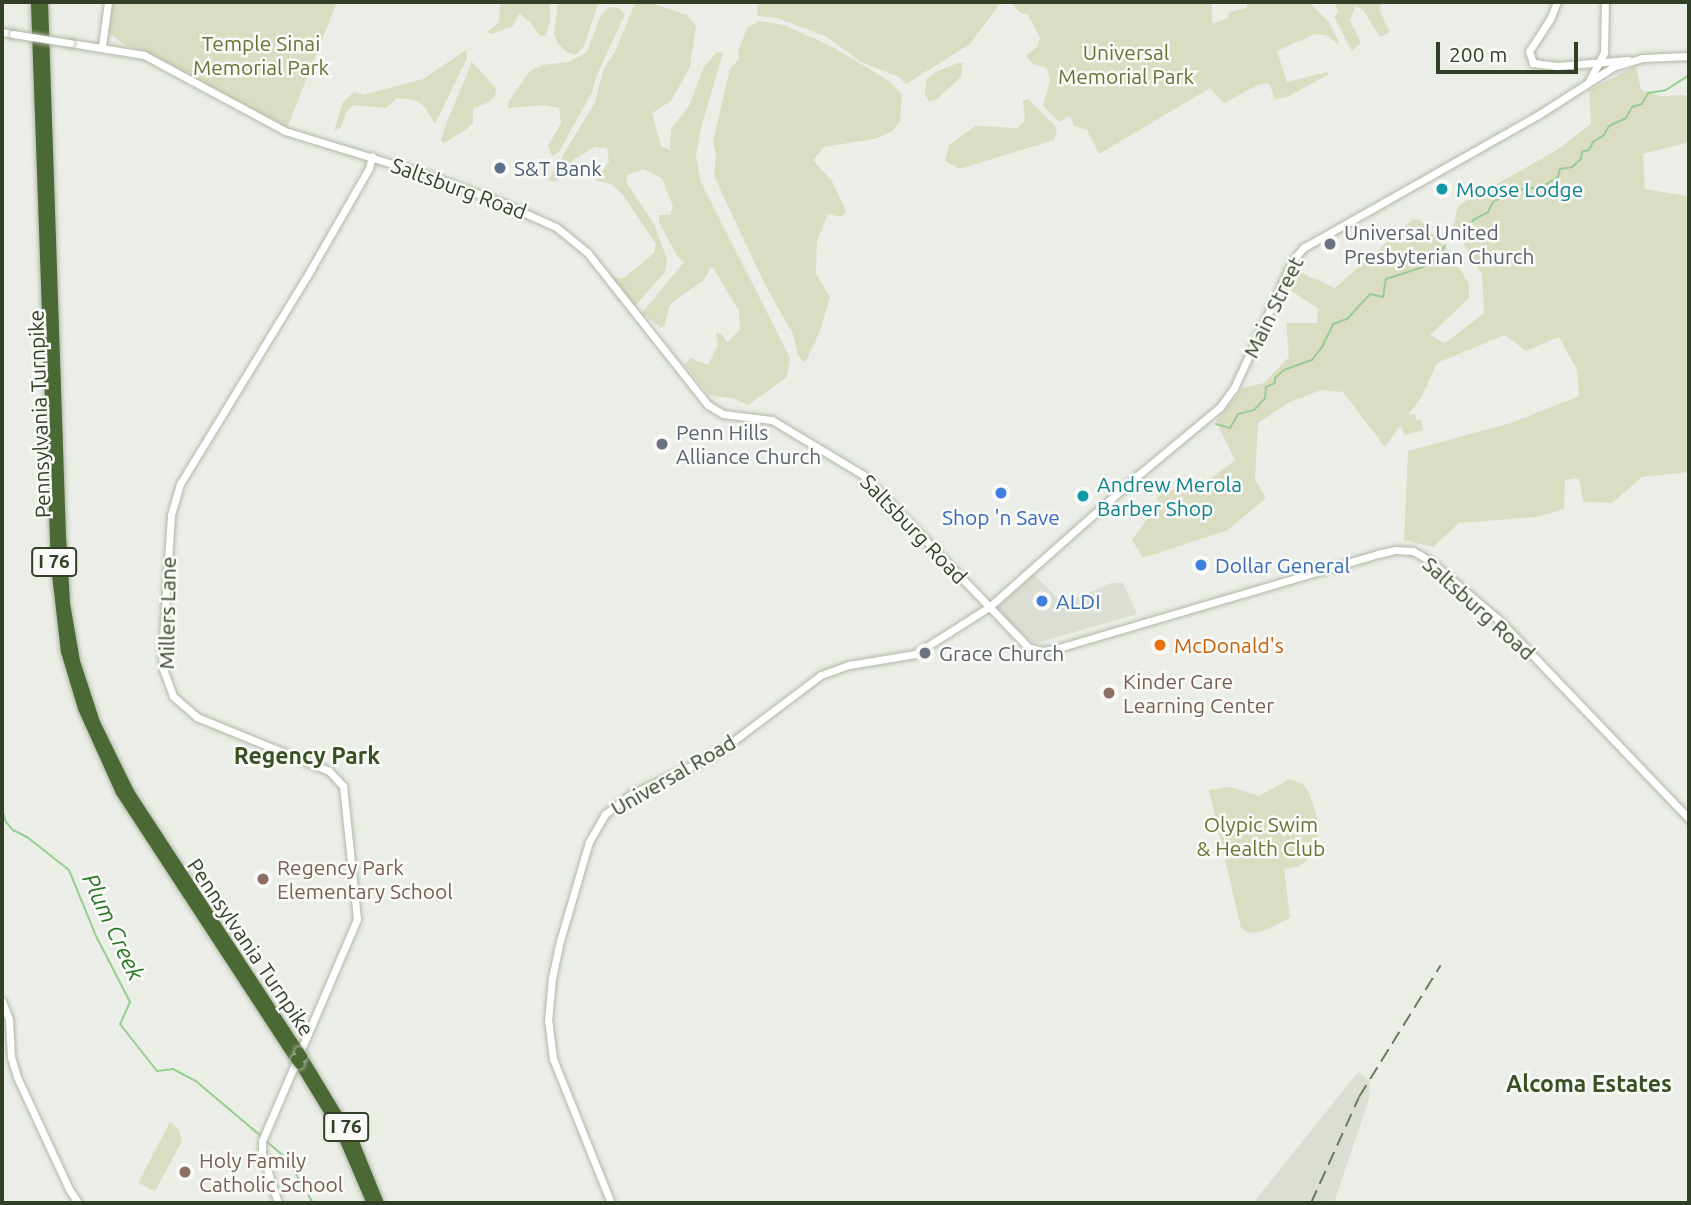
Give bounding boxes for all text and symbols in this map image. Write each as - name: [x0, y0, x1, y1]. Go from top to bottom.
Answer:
- scale bar: [1439, 28, 1581, 72]
- park label: Temple Sinai Memorial Park: [193, 30, 329, 80]
- park label: Universal Memorial Park: [1058, 39, 1194, 89]
- text: 200 m: [1449, 42, 1507, 66]
- street label: Saltsburg Road: [388, 152, 530, 224]
- place label: S&T Bank: [514, 155, 602, 181]
- marker: S&T Bank: [492, 160, 508, 176]
- place label: Moose Lodge: [1456, 176, 1583, 202]
- marker: Moose Lodge: [1434, 181, 1450, 197]
- place label: Universal United Presbyterian Church: [1344, 219, 1535, 269]
- marker: Universal United Presbyterian Church: [1322, 236, 1338, 252]
- street label: Main Street: [1238, 252, 1308, 362]
- street label: Pennsylvania Turnpike: [23, 309, 55, 519]
- place label: Penn Hills Alliance Church: [676, 419, 821, 469]
- marker: Penn Hills Alliance Church: [654, 436, 670, 452]
- street label: Saltsburg Road: [856, 469, 972, 589]
- place label: Andrew Merola Barber Shop: [1097, 471, 1242, 521]
- marker: Shop 'n Save: [993, 485, 1009, 501]
- marker: Andrew Merola Barber Shop: [1075, 488, 1091, 504]
- place label: Shop 'n Save: [942, 504, 1060, 530]
- road number: I 76: [30, 547, 78, 578]
- street label: Saltsburg Road: [1418, 551, 1540, 665]
- place label: Dollar General: [1215, 552, 1350, 578]
- street label: Millers Lane: [153, 556, 181, 670]
- marker: Dollar General: [1193, 557, 1209, 573]
- place label: ALDI: [1056, 588, 1101, 614]
- marker: ALDI: [1034, 593, 1050, 609]
- place label: McDonald's: [1174, 632, 1284, 658]
- marker: McDonald's: [1152, 637, 1168, 653]
- place label: Grace Church: [939, 640, 1064, 666]
- marker: Grace Church: [917, 645, 933, 661]
- place label: Kinder Care Learning Center: [1123, 668, 1274, 718]
- marker: Kinder Care Learning Center: [1101, 685, 1117, 701]
- street label: Universal Road: [606, 729, 740, 821]
- district label: Regency Park: [234, 742, 380, 770]
- park label: Olypic Swim & Health Club: [1197, 811, 1325, 861]
- street label: Pennsylvania Turnpike: [182, 854, 320, 1040]
- place label: Regency Park Elementary School: [277, 854, 453, 904]
- water label: Plum Creek: [76, 869, 150, 985]
- marker: Regency Park Elementary School: [255, 871, 271, 887]
- district label: Alcoma Estates: [1506, 1070, 1672, 1098]
- road number: I 76: [322, 1112, 370, 1142]
- place label: Holy Family Catholic School: [199, 1147, 343, 1197]
- marker: Holy Family Catholic School: [177, 1164, 193, 1180]

